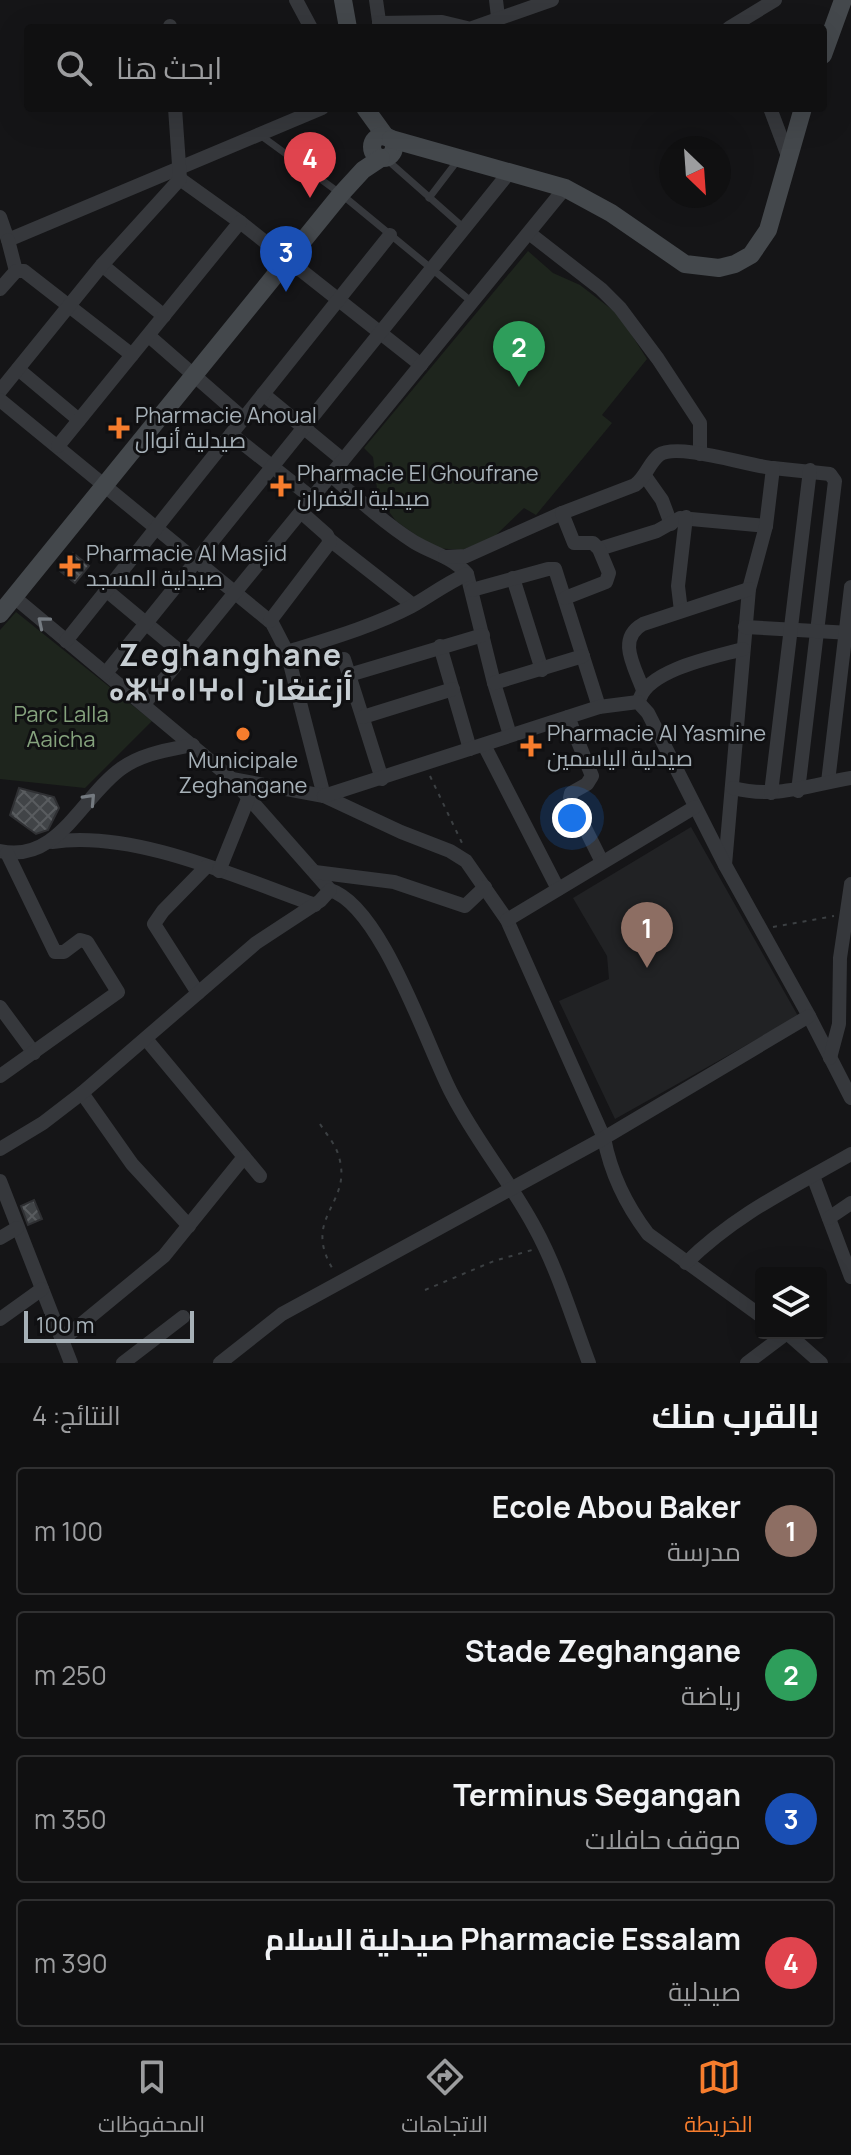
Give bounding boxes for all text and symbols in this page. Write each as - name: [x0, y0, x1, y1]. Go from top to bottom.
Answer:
- search box: [24, 24, 827, 112]
- icon: search: [52, 46, 96, 90]
- text: ابحث هنا: [116, 47, 222, 88]
- pin: 4: [284, 132, 336, 198]
- north arrow: [659, 136, 731, 208]
- pin: 3: [260, 226, 312, 292]
- pin: 2: [493, 321, 545, 387]
- place label: Pharmacie Anoual صيدلية أنوال: [135, 400, 317, 455]
- marker: Pharmacie Anoual صيدلية أنوال: [110, 419, 128, 437]
- place label: Pharmacie El Ghoufrane صيدلية الغفران: [297, 458, 539, 513]
- marker: Pharmacie El Ghoufrane صيدلية الغفران: [272, 477, 290, 495]
- place label: Pharmacie Al Masjid صيدلية المسجد: [86, 538, 287, 593]
- marker: Pharmacie Al Masjid صيدلية المسجد: [61, 557, 79, 575]
- one-way arrow: [38, 617, 52, 632]
- district label: Zeghanghane ⴰⵣⵖⴰⵏⵖⴰⵏ أزغنغان: [109, 634, 353, 709]
- park label: Parc Lalla Aaicha: [13, 699, 109, 754]
- place label: Pharmacie Al Yasmine صيدلية الياسمين: [547, 718, 766, 773]
- marker: Municipale Zeghangane: [234, 725, 252, 743]
- marker: Pharmacie Al Yasmine صيدلية الياسمين: [522, 737, 540, 755]
- place label: Municipale Zeghangane: [179, 745, 308, 800]
- one-way arrow: [81, 793, 95, 808]
- your location: [552, 798, 592, 838]
- pin: 1: [621, 902, 673, 968]
- map controls: [755, 1267, 827, 1339]
- button: layers: [755, 1267, 827, 1339]
- scale bar: [24, 1307, 194, 1343]
- text: 100 m: [36, 1310, 94, 1340]
- text: بالقرب منك: [652, 1392, 819, 1438]
- text: النتائج: 4: [32, 1397, 121, 1433]
- text: Ecole Abou Baker: [492, 1486, 741, 1527]
- text: 100 m: [34, 1513, 103, 1549]
- text: 1: [785, 1513, 797, 1549]
- text: مدرسة: [667, 1533, 741, 1569]
- text: Stade Zeghangane: [465, 1630, 741, 1671]
- text: 250 m: [34, 1657, 107, 1693]
- text: 2: [783, 1657, 799, 1693]
- text: رياضة: [681, 1677, 741, 1713]
- text: Terminus Segangan: [453, 1774, 741, 1815]
- text: 350 m: [34, 1801, 107, 1837]
- text: 3: [783, 1801, 799, 1837]
- text: موقف حافلات: [585, 1821, 741, 1857]
- text: Pharmacie Essalam صيدلية السلام: [264, 1918, 741, 1959]
- text: 390 m: [34, 1945, 108, 1981]
- text: 4: [783, 1945, 799, 1981]
- text: صيدلية: [668, 1973, 741, 2009]
- tab: المحفوظات: [98, 2055, 205, 2145]
- tab: الاتجاهات: [401, 2055, 488, 2145]
- tab: الخريطة: [684, 2055, 753, 2145]

